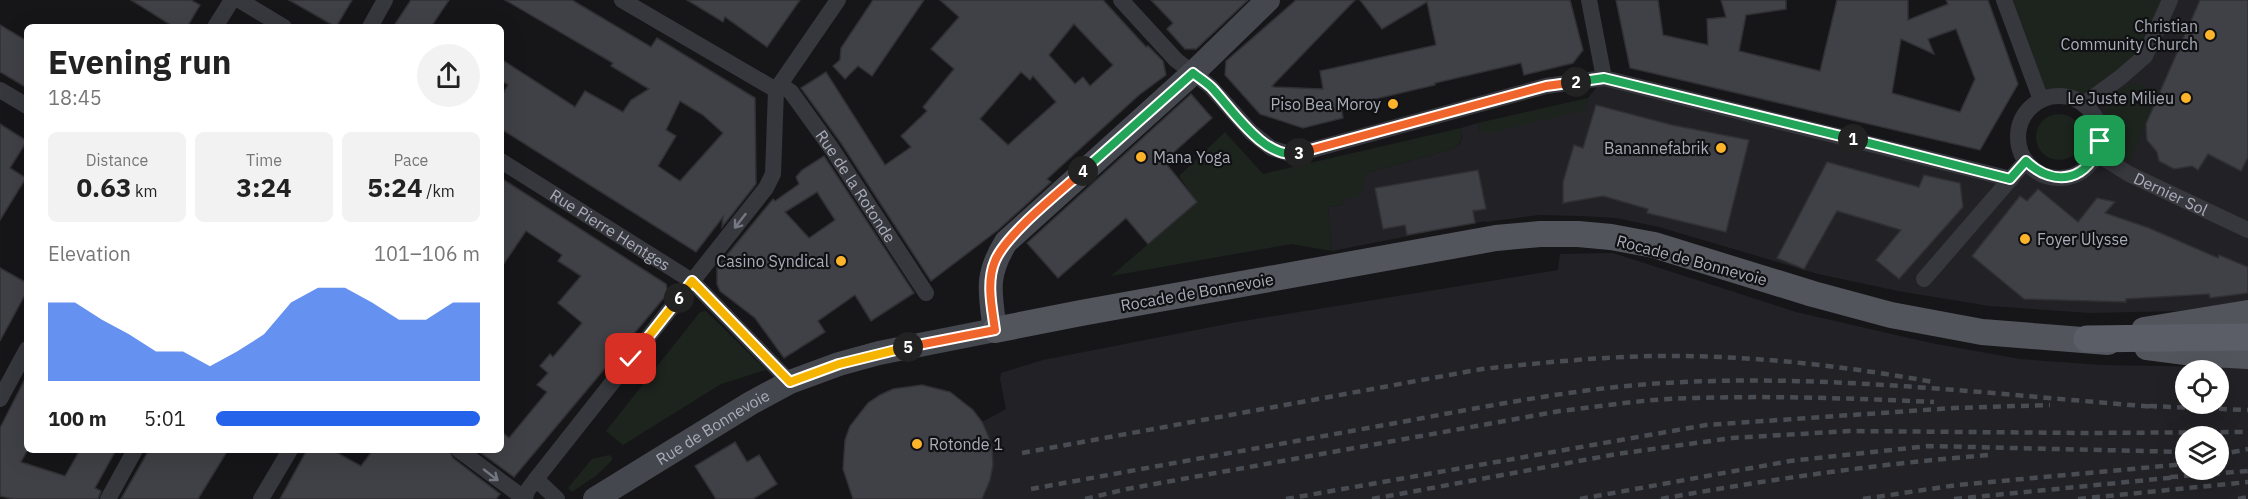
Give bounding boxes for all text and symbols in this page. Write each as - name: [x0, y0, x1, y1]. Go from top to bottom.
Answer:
- place label: Christian Community Church: [2061, 16, 2198, 54]
- marker: Christian Community Church: [2203, 28, 2217, 42]
- text: Evening run: [48, 40, 232, 83]
- button: share: [417, 44, 480, 107]
- pin: 2: [1561, 67, 1591, 97]
- text: 2: [1571, 72, 1581, 92]
- text: 18:45: [48, 84, 102, 111]
- place label: Le Juste Milieu: [2067, 88, 2174, 108]
- marker: Le Juste Milieu: [2179, 91, 2193, 105]
- place label: Piso Bea Moroy: [1271, 94, 1381, 114]
- marker: Piso Bea Moroy: [1386, 97, 1400, 111]
- pin: [2074, 115, 2125, 166]
- pin: 1: [1838, 124, 1868, 154]
- icon: arrive: [2083, 124, 2116, 157]
- street label: Rue de la Rotonde: [811, 126, 900, 247]
- text: 1: [1848, 129, 1858, 149]
- pin: 3: [1284, 138, 1314, 168]
- place label: Banannefabrik: [1604, 138, 1710, 158]
- marker: Banannefabrik: [1714, 141, 1728, 155]
- text: 3: [1294, 143, 1304, 163]
- place label: Mana Yoga: [1153, 147, 1231, 167]
- text: Distance: [86, 150, 148, 170]
- text: Time: [246, 150, 282, 170]
- text: Pace: [394, 150, 428, 170]
- marker: Mana Yoga: [1134, 150, 1148, 164]
- pin: 4: [1068, 156, 1098, 186]
- text: 4: [1078, 161, 1088, 181]
- street label: Dernier Sol: [2131, 168, 2211, 220]
- text: 0.63: [76, 170, 131, 204]
- text: 3:24: [236, 170, 292, 204]
- text: 5:24: [367, 170, 423, 204]
- text: km: [131, 181, 158, 201]
- text: /km: [423, 181, 455, 201]
- street label: Rue Pierre Hentges: [546, 184, 674, 275]
- one-way arrow: [733, 213, 746, 229]
- place label: Foyer Ulysse: [2037, 229, 2128, 249]
- street label: Rocade de Bonnevoie: [1615, 230, 1770, 290]
- marker: Foyer Ulysse: [2018, 232, 2032, 246]
- text: Elevation: [48, 240, 131, 267]
- text: 101–106 m: [374, 240, 480, 267]
- place label: Casino Syndical: [716, 251, 829, 271]
- marker: Casino Syndical: [834, 254, 848, 268]
- street label: Rocade de Bonnevoie: [1119, 269, 1275, 315]
- pin: 6: [664, 283, 694, 313]
- text: 6: [674, 288, 684, 308]
- pin: 5: [893, 332, 923, 362]
- pin: [605, 333, 656, 384]
- text: 5: [903, 337, 913, 357]
- icon: check: [614, 342, 647, 375]
- map controls: [2175, 360, 2229, 480]
- button: locate: [2175, 360, 2229, 414]
- street label: Rue de Bonnevoie: [652, 385, 773, 469]
- text: 100 m: [48, 405, 107, 432]
- text: 5:01: [144, 405, 186, 432]
- button: layers: [2175, 426, 2229, 480]
- place label: Rotonde 1: [929, 434, 1003, 454]
- marker: Rotonde 1: [910, 437, 924, 451]
- one-way arrow: [483, 468, 499, 481]

